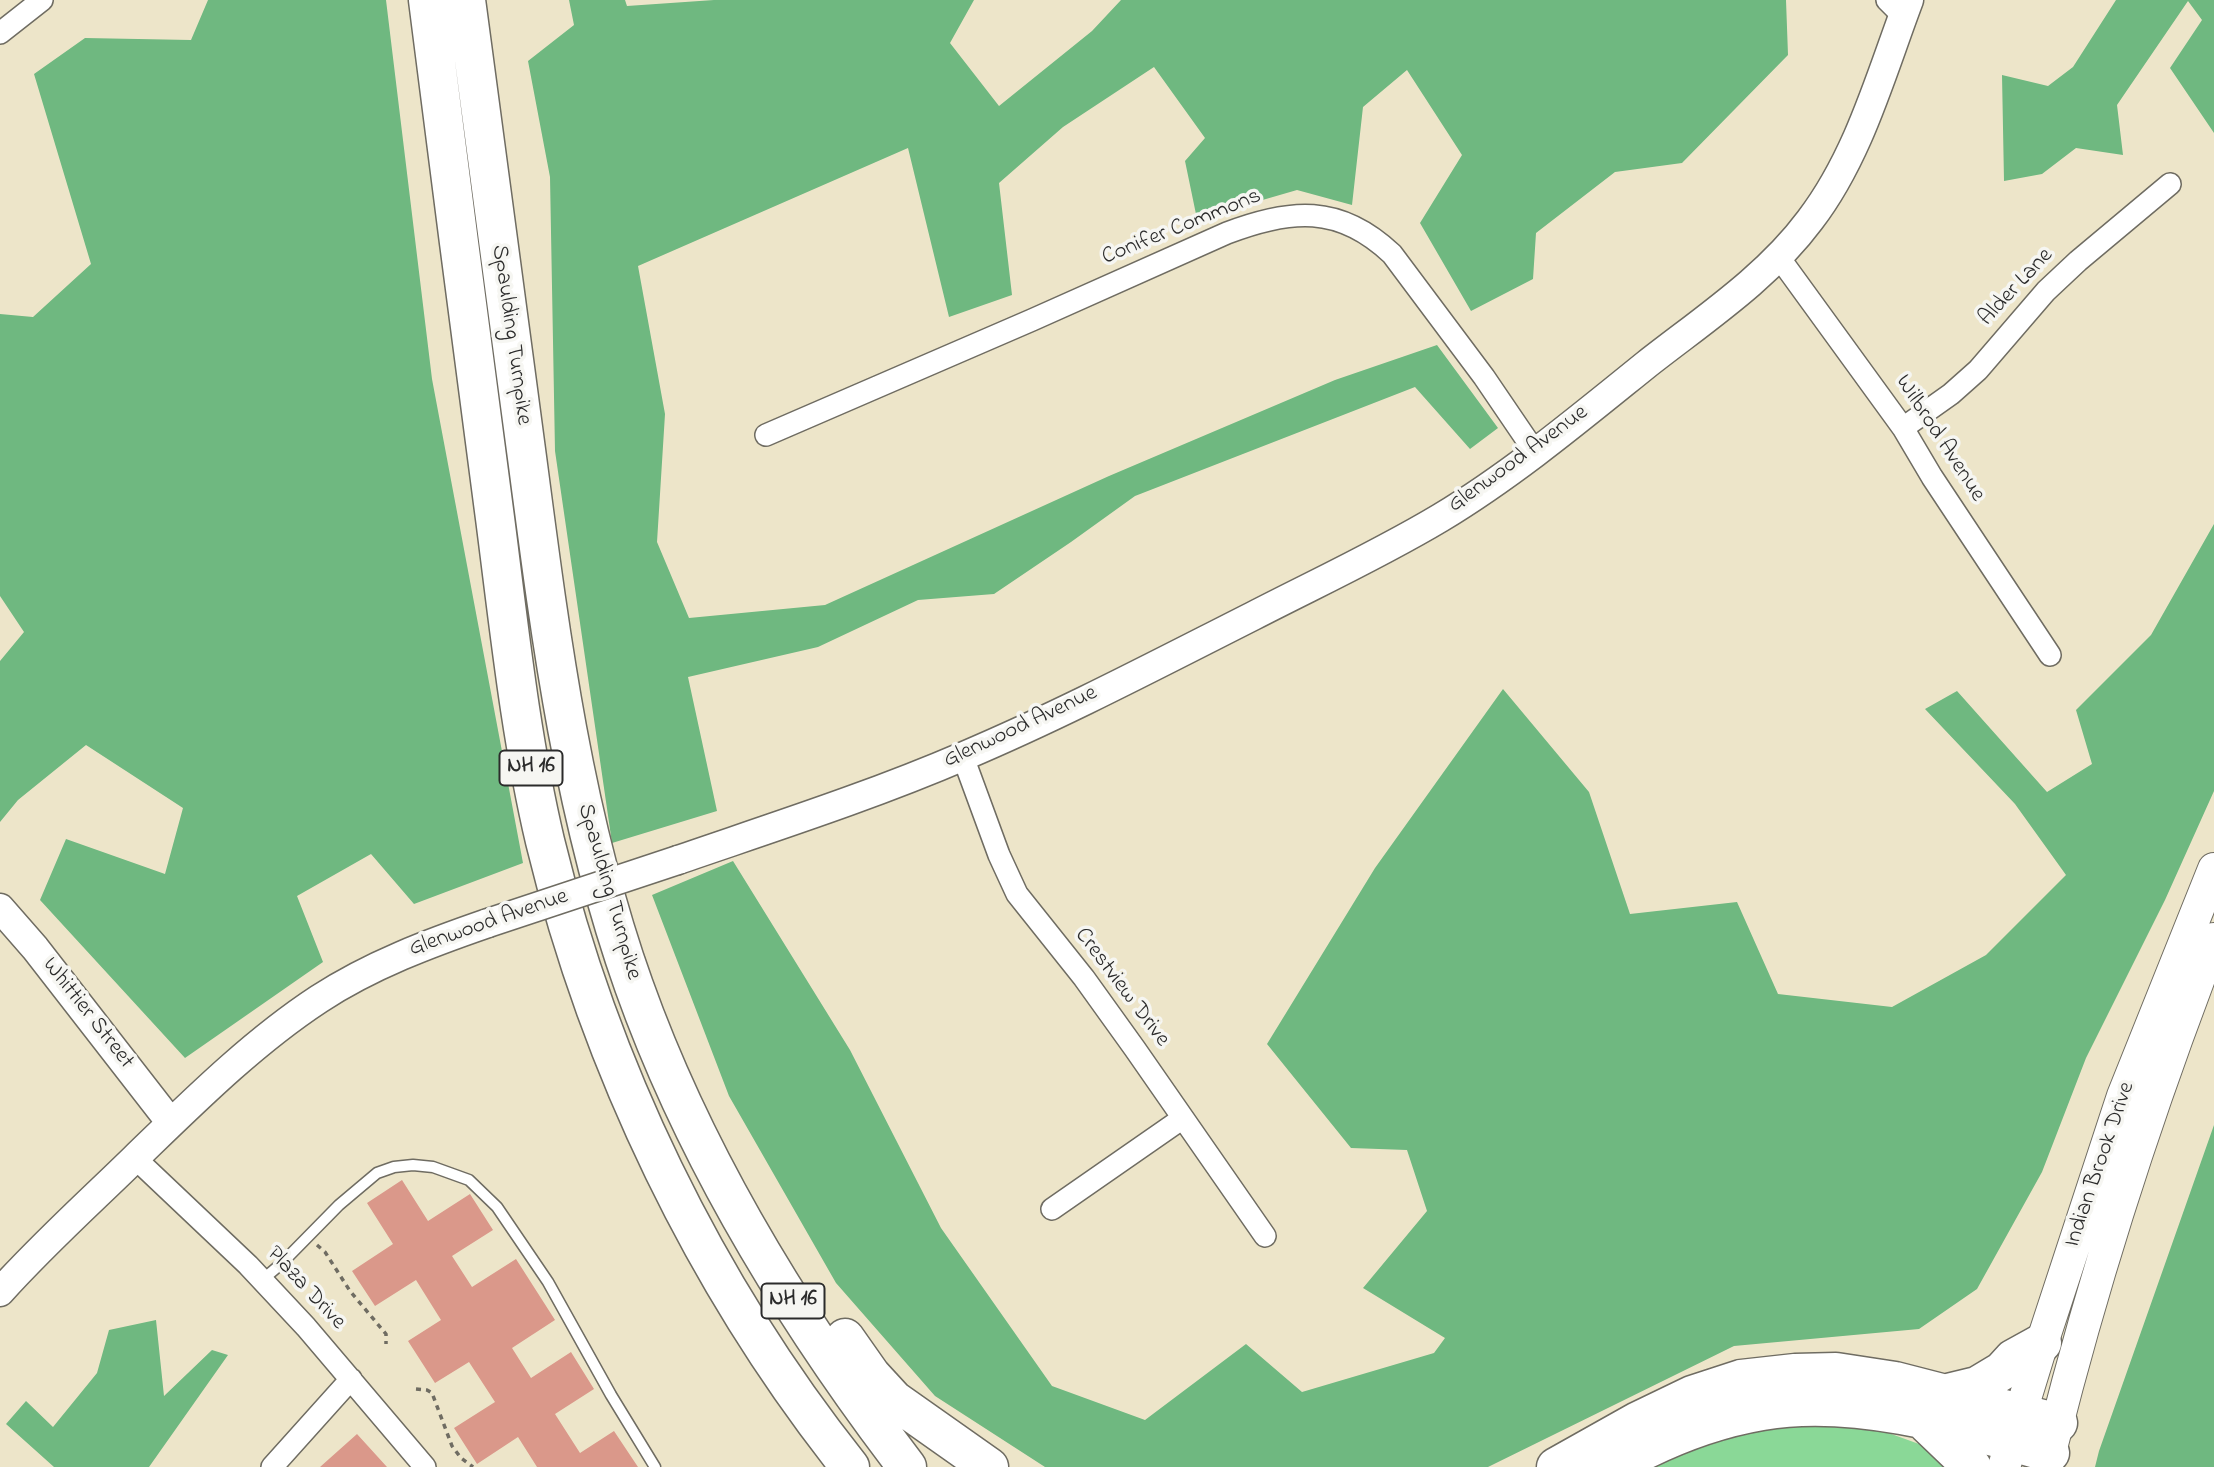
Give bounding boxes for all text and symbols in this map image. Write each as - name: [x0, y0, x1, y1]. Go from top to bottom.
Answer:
- street label: Conifer Commons: [1098, 184, 1266, 272]
- street label: Spaulding Turnpike: [484, 243, 536, 427]
- street label: Alder Lane: [1974, 243, 2060, 333]
- street label: Wilbrod Avenue: [1888, 370, 1990, 508]
- street label: Glenwood Avenue: [1444, 400, 1594, 520]
- street label: Glenwood Avenue: [940, 680, 1102, 776]
- road number: NH 16: [500, 750, 562, 786]
- street label: Spaulding Turnpike: [570, 801, 646, 983]
- street label: Glenwood Avenue: [406, 884, 572, 964]
- street label: Crestview Drive: [1067, 923, 1175, 1053]
- street label: Whittier Street: [35, 953, 139, 1075]
- street label: Indian Brook Drive: [2060, 1079, 2142, 1251]
- street label: Plaza Drive: [259, 1242, 351, 1336]
- road number: NH 16: [762, 1284, 824, 1318]

